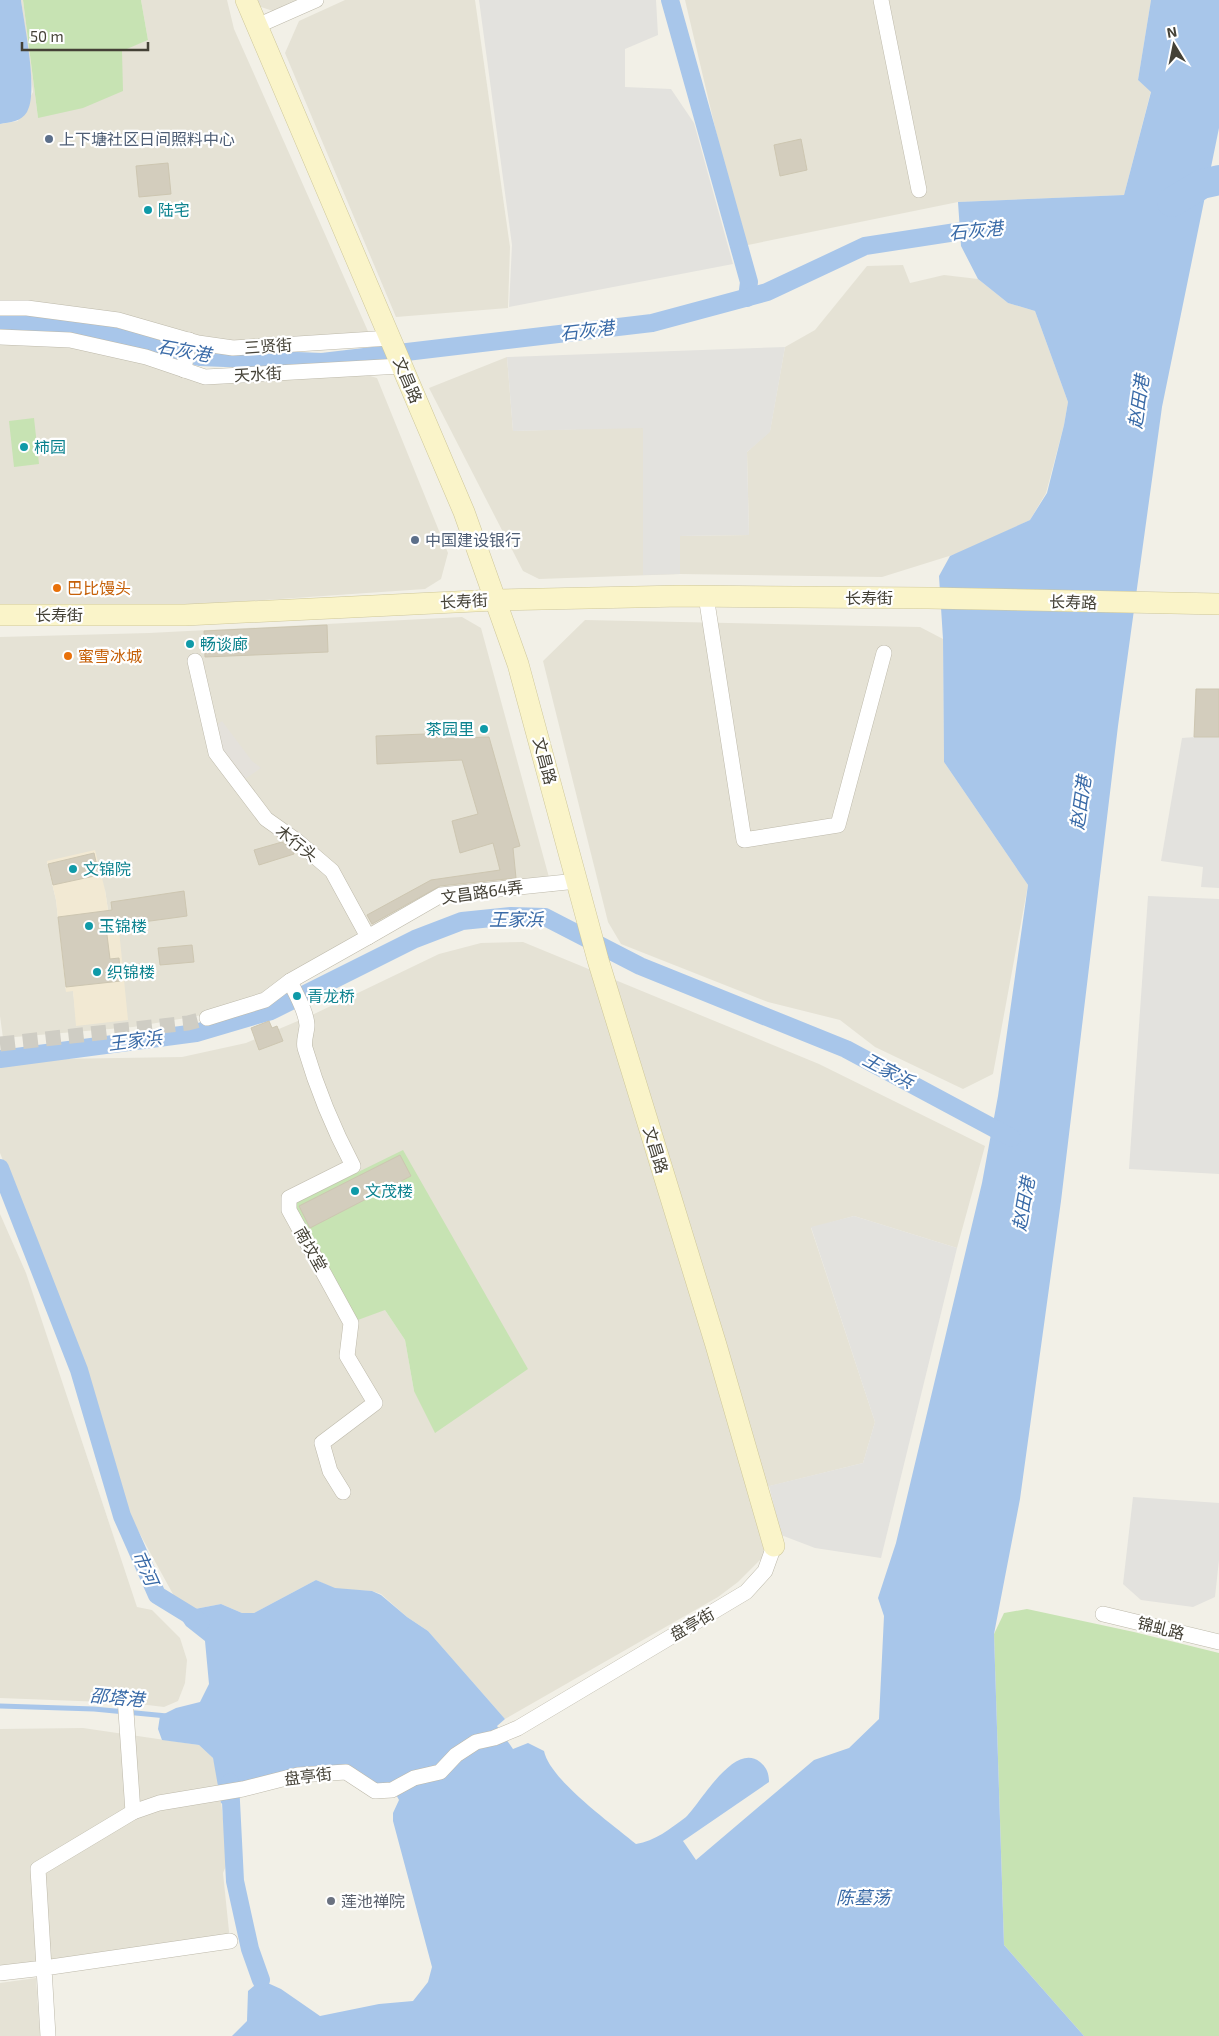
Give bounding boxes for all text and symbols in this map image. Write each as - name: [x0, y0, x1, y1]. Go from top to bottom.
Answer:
- scale bar: [22, 20, 149, 52]
- north arrow: [1149, 20, 1199, 70]
- text: N: [1165, 22, 1178, 41]
- text: 50 m: [30, 27, 64, 45]
- place label: 上下塘社区日间照料中心: [59, 129, 235, 148]
- marker: 上下塘社区日间照料中心: [43, 133, 55, 145]
- place label: 陆宅: [158, 200, 190, 219]
- marker: 陆宅: [142, 204, 154, 216]
- water label: 石灰港: [948, 216, 1007, 244]
- water label: 石灰港: [559, 315, 618, 344]
- water label: 石灰港: [156, 334, 216, 366]
- street label: 三贤街: [243, 334, 293, 357]
- street label: 文昌路: [390, 354, 427, 406]
- street label: 天水街: [234, 363, 282, 384]
- water label: 赵田港: [1123, 371, 1153, 430]
- place label: 柿园: [34, 437, 66, 456]
- marker: 柿园: [18, 441, 30, 453]
- place label: 中国建设银行: [425, 530, 521, 549]
- marker: 中国建设银行: [409, 534, 421, 546]
- place label: 巴比馒头: [67, 578, 131, 597]
- marker: 巴比馒头: [51, 582, 63, 594]
- street label: 长寿街: [845, 588, 893, 607]
- street label: 长寿街: [440, 590, 488, 611]
- street label: 长寿路: [1049, 592, 1097, 611]
- street label: 长寿街: [35, 605, 83, 624]
- place label: 畅谈廊: [200, 634, 248, 653]
- marker: 畅谈廊: [184, 638, 196, 650]
- place label: 蜜雪冰城: [78, 646, 142, 665]
- marker: 蜜雪冰城: [62, 650, 74, 662]
- place label: 茶园里: [426, 719, 474, 738]
- marker: 茶园里: [478, 723, 490, 735]
- street label: 文昌路: [530, 735, 561, 787]
- water label: 赵田港: [1065, 772, 1095, 831]
- street label: 木行头: [273, 820, 322, 865]
- place label: 文锦院: [83, 859, 131, 878]
- marker: 文锦院: [67, 863, 79, 875]
- street label: 文昌路64弄: [440, 876, 524, 907]
- water label: 王家浜: [489, 908, 545, 930]
- place label: 玉锦楼: [99, 916, 147, 935]
- marker: 玉锦楼: [83, 920, 95, 932]
- place label: 织锦楼: [107, 962, 155, 981]
- marker: 织锦楼: [91, 966, 103, 978]
- place label: 青龙桥: [307, 986, 355, 1005]
- marker: 青龙桥: [291, 990, 303, 1002]
- water label: 王家浜: [107, 1026, 165, 1054]
- water label: 王家浜: [859, 1048, 919, 1093]
- street label: 文昌路: [640, 1124, 673, 1176]
- water label: 赵田港: [1007, 1172, 1039, 1232]
- place label: 文茂楼: [365, 1181, 413, 1200]
- marker: 文茂楼: [349, 1185, 361, 1197]
- street label: 南坟堂: [291, 1223, 331, 1274]
- water label: 市河: [129, 1547, 165, 1591]
- street label: 盘亭街: [666, 1603, 717, 1644]
- street label: 锦虬路: [1136, 1612, 1187, 1643]
- water label: 邵塔港: [89, 1684, 148, 1711]
- street label: 盘亭街: [283, 1763, 333, 1788]
- water label: 陈墓荡: [836, 1886, 893, 1908]
- place label: 莲池禅院: [341, 1891, 405, 1910]
- marker: 莲池禅院: [325, 1895, 337, 1907]

